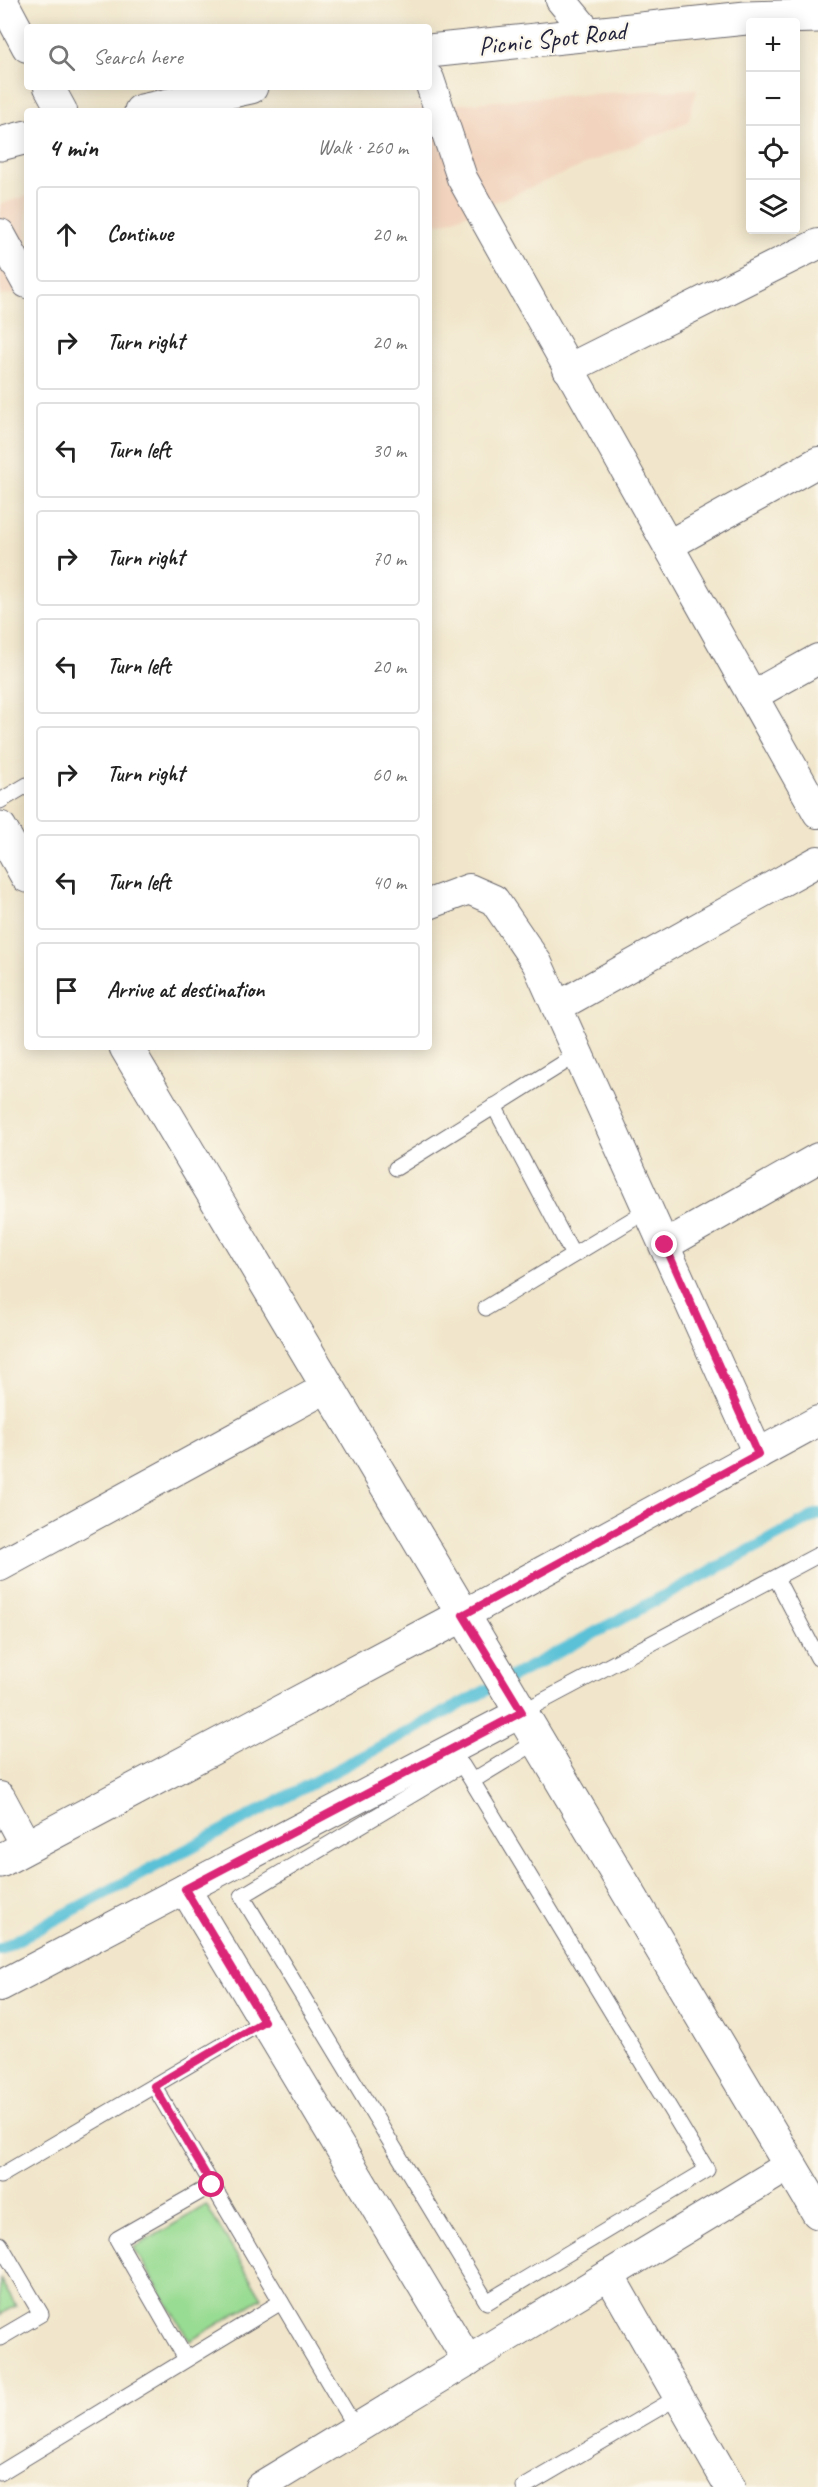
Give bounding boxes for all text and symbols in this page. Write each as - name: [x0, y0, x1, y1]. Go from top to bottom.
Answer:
- street label: Picnic Spot Road: [477, 14, 631, 63]
- map controls: [746, 18, 800, 234]
- button: +: [746, 18, 800, 72]
- search box: [24, 24, 432, 90]
- icon: search: [45, 41, 78, 74]
- text: Search here: [93, 43, 183, 71]
- button: −: [746, 72, 800, 126]
- button: locate: [746, 126, 800, 180]
- text: 4 min: [48, 131, 98, 164]
- text: Walk · 260 m: [318, 135, 408, 160]
- button: layers: [746, 180, 800, 234]
- icon: ahead: [50, 218, 83, 251]
- text: Continue: [107, 220, 173, 248]
- text: 20 m: [372, 222, 406, 247]
- icon: right: [50, 326, 83, 359]
- text: Turn right: [107, 328, 184, 356]
- text: 20 m: [372, 330, 406, 355]
- icon: left: [50, 434, 83, 467]
- text: Turn left: [107, 436, 171, 464]
- text: 30 m: [372, 438, 406, 463]
- icon: right: [50, 542, 83, 575]
- text: Turn right: [107, 544, 184, 572]
- text: 70 m: [372, 546, 406, 571]
- icon: left: [50, 650, 83, 683]
- text: Turn left: [107, 652, 171, 680]
- text: 20 m: [372, 654, 406, 679]
- icon: right: [50, 758, 83, 791]
- text: Turn right: [107, 760, 184, 788]
- text: 60 m: [372, 762, 406, 787]
- icon: left: [50, 866, 83, 899]
- text: Turn left: [107, 868, 171, 896]
- text: 40 m: [372, 870, 406, 895]
- icon: arrive: [50, 974, 83, 1007]
- text: Arrive at destination: [107, 976, 264, 1004]
- route end: [651, 1231, 677, 1257]
- route start: [198, 2171, 224, 2197]

